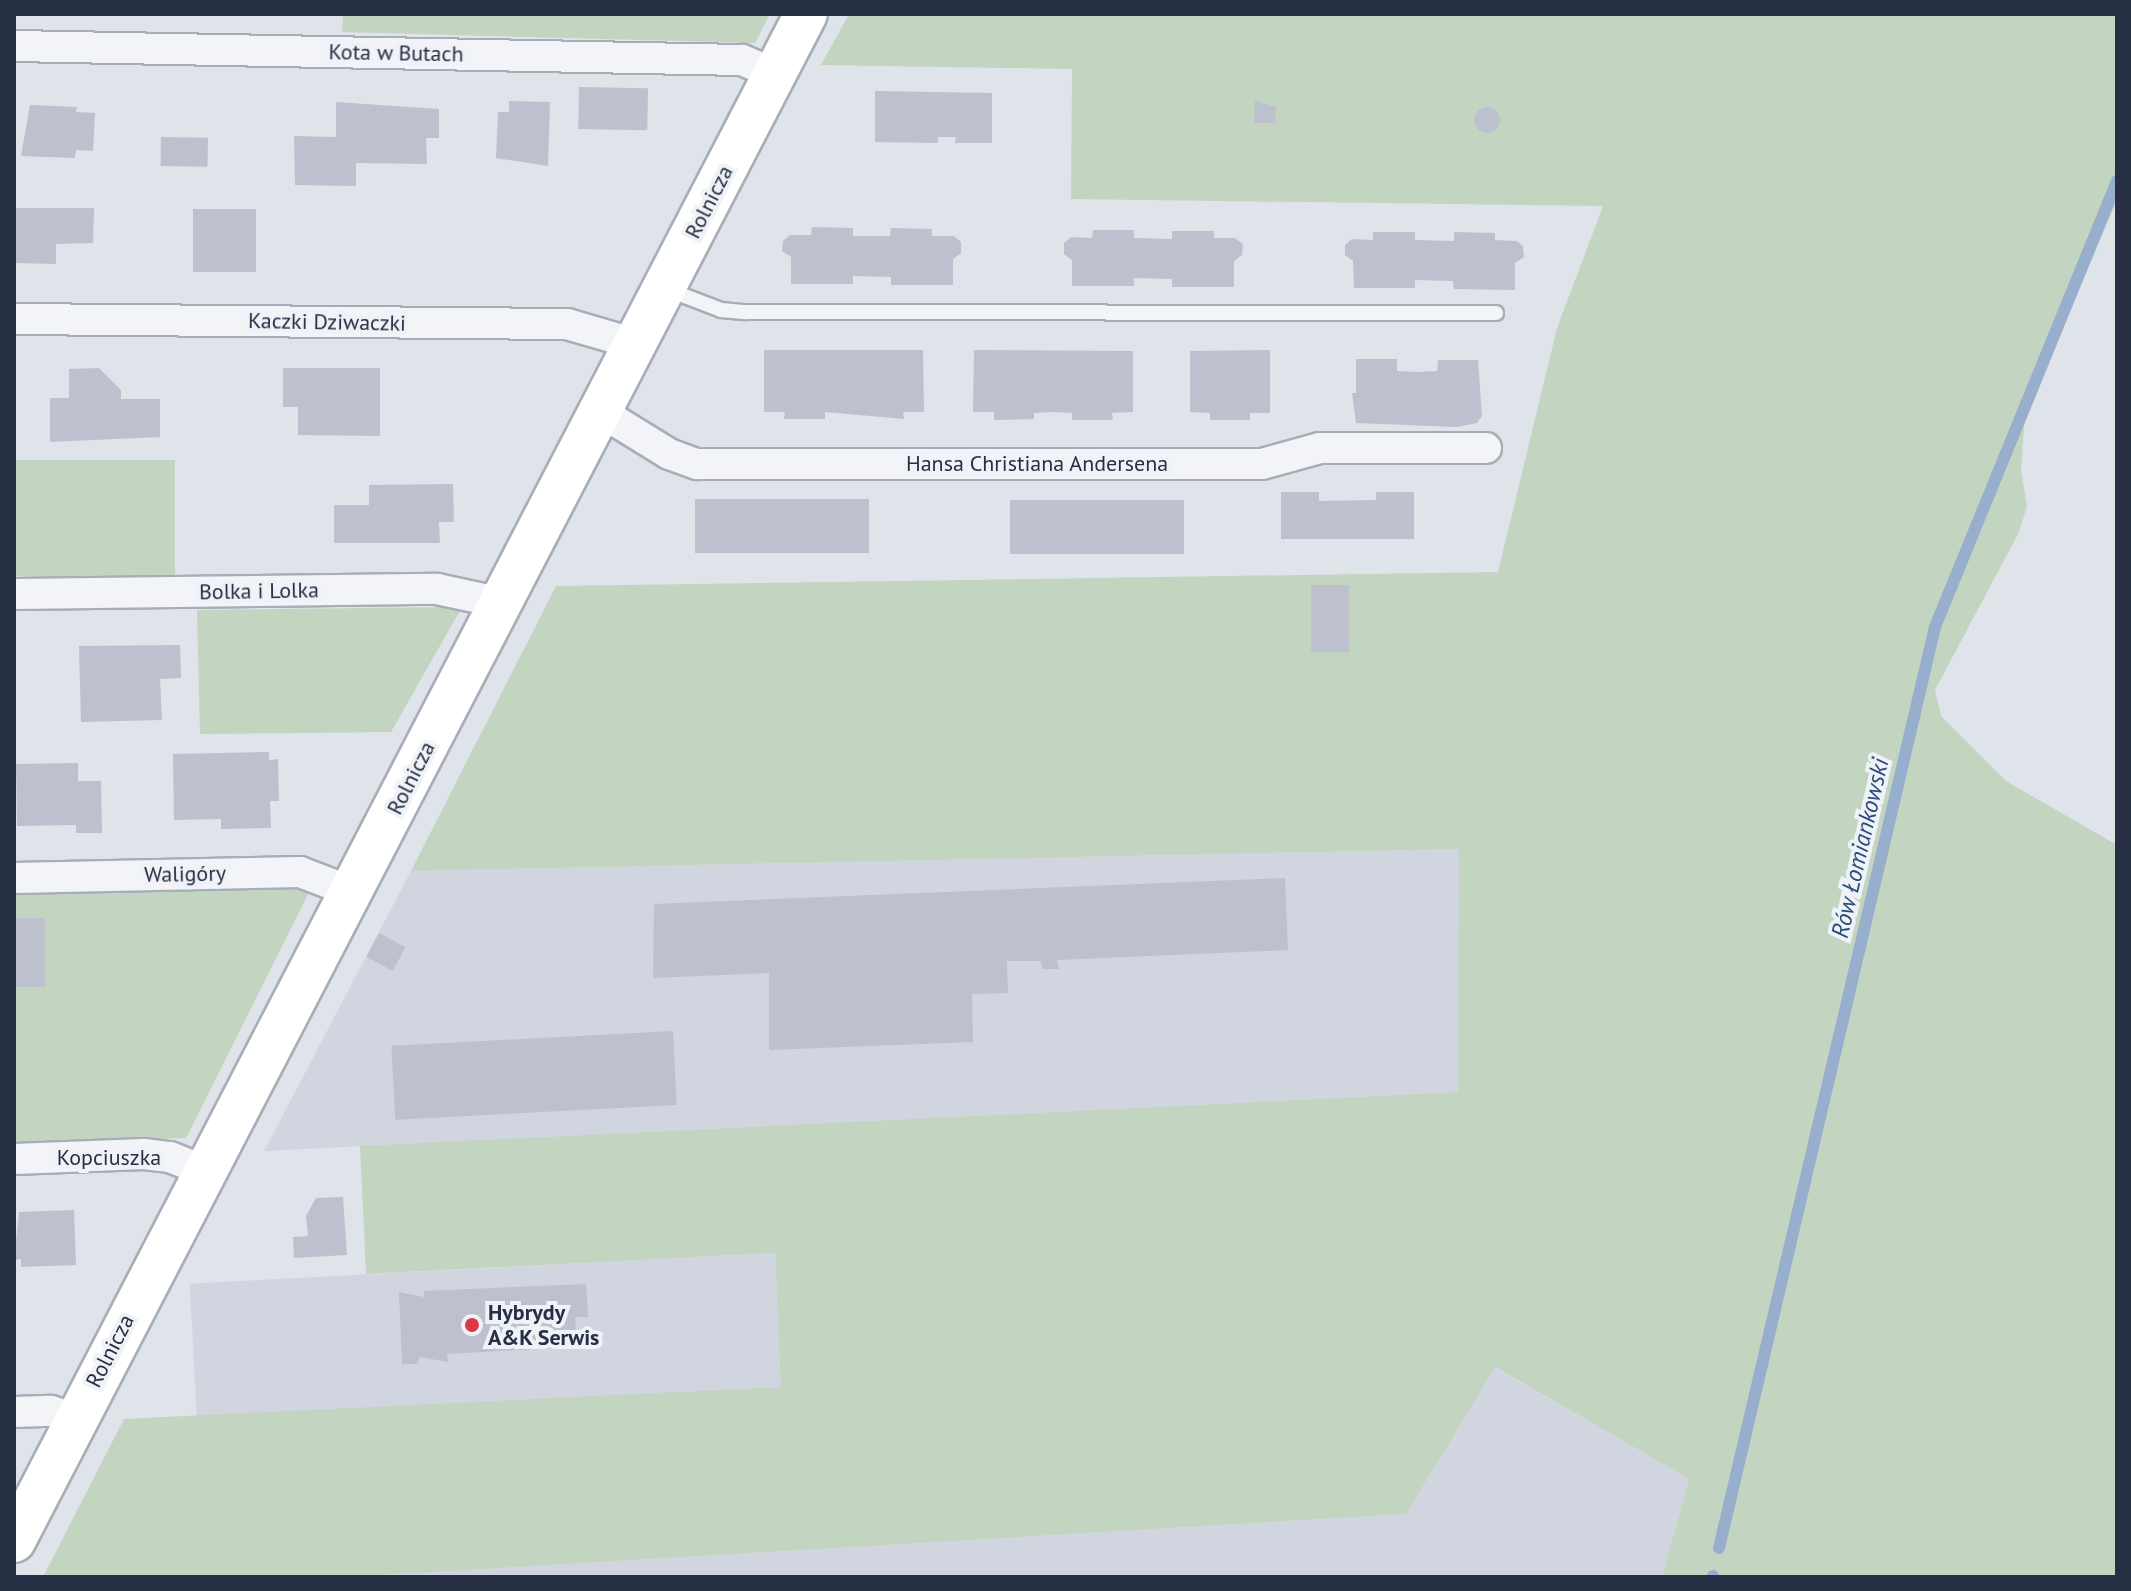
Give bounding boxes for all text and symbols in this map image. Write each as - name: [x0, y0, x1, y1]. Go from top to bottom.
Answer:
- street label: Kota w Butach: [328, 39, 464, 67]
- street label: Rolnicza: [679, 161, 739, 243]
- street label: Kaczki Dziwaczki: [248, 307, 406, 337]
- street label: Hansa Christiana Andersena: [906, 451, 1168, 477]
- street label: Bolka i Lolka: [199, 577, 319, 605]
- street label: Rolnicza: [381, 737, 441, 819]
- water label: Rów Łomiankowski: [1825, 755, 1895, 941]
- street label: Waligóry: [144, 860, 226, 888]
- street label: Kopciuszka: [57, 1145, 161, 1171]
- place label: Hybrydy A&K Serwis: [488, 1299, 600, 1350]
- street label: Rolnicza: [80, 1310, 140, 1392]
- marker: Hybrydy A&K Serwis: [463, 1316, 481, 1334]

